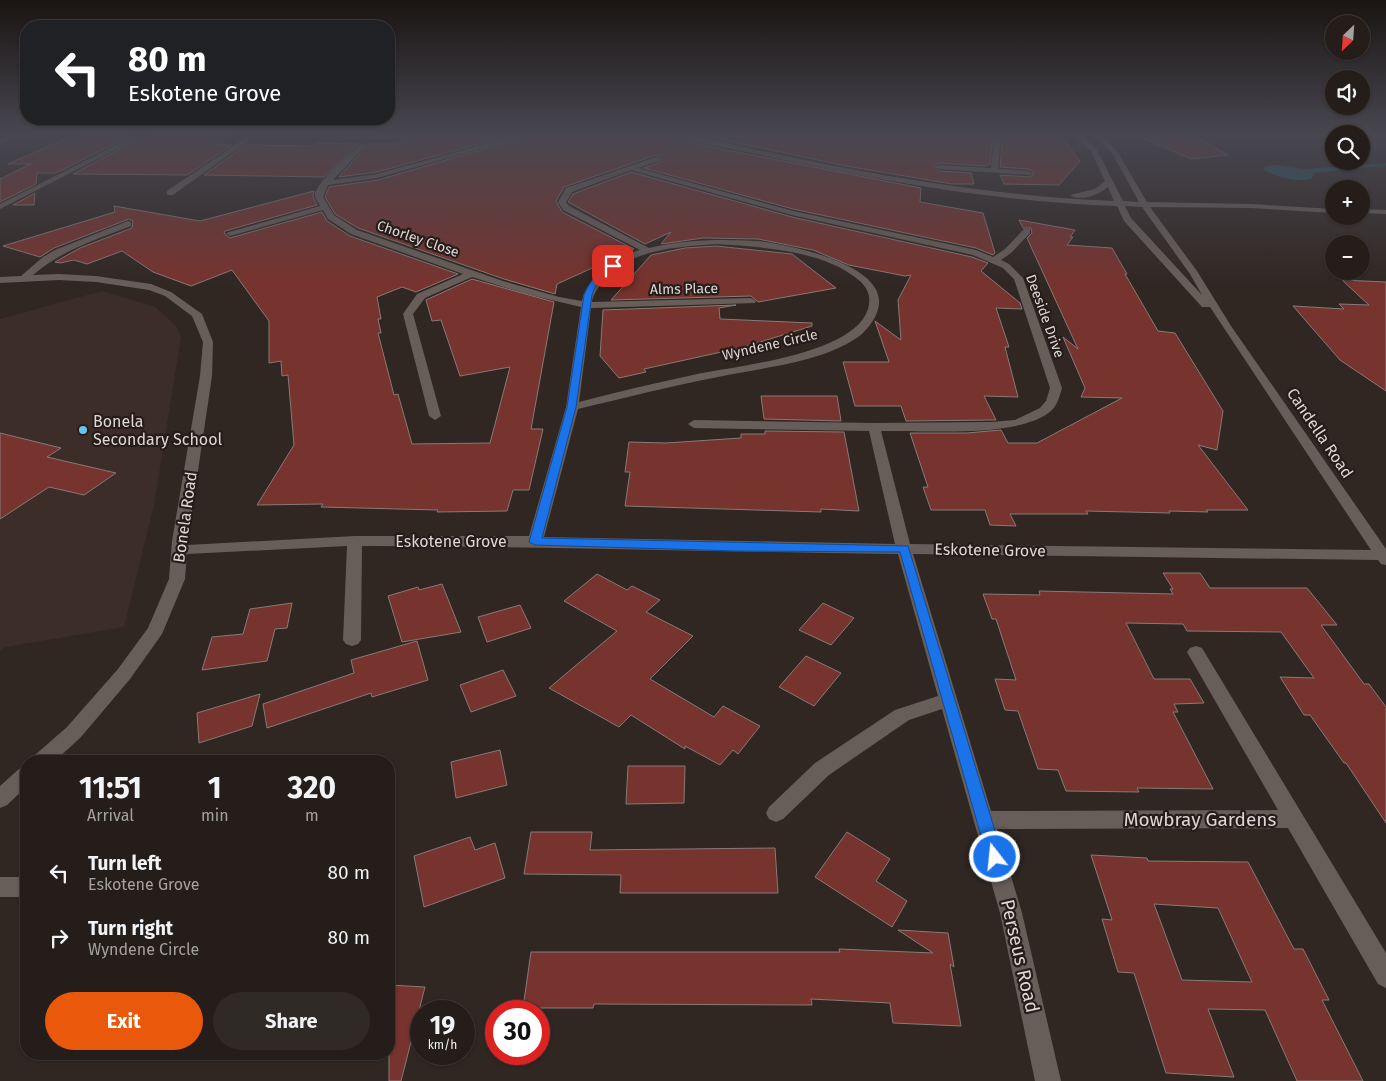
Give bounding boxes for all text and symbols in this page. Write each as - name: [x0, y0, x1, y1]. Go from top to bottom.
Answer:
- north arrow: [1325, 15, 1370, 60]
- map controls: [1325, 15, 1370, 280]
- text: 80 m: [128, 38, 207, 80]
- icon: left: [45, 40, 110, 105]
- button: sound: [1325, 70, 1370, 115]
- text: Eskotene Grove: [128, 80, 281, 107]
- button: search: [1325, 125, 1370, 170]
- button: +: [1325, 180, 1370, 225]
- street label: Chorley Close: [375, 217, 461, 261]
- button: −: [1325, 235, 1370, 280]
- pin: [592, 245, 634, 287]
- icon: arrive: [599, 252, 627, 280]
- street label: Deeside Drive: [1022, 272, 1068, 360]
- street label: Alms Place: [650, 280, 718, 298]
- street label: Wyndene Circle: [721, 326, 819, 364]
- street label: Candella Road: [1283, 384, 1357, 482]
- place label: Bonela Secondary School: [93, 412, 222, 449]
- marker: Bonela Secondary School: [77, 424, 89, 436]
- street label: Bonela Road: [169, 470, 201, 564]
- street label: Eskotene Grove: [395, 532, 507, 551]
- street label: Eskotene Grove: [934, 540, 1046, 560]
- text: 11:51: [79, 770, 142, 806]
- text: 1: [208, 770, 222, 806]
- text: 320: [288, 770, 336, 806]
- text: Arrival: [87, 806, 134, 825]
- text: min: [201, 806, 229, 825]
- text: m: [305, 806, 319, 825]
- street label: Mowbray Gardens: [1124, 808, 1276, 831]
- position arrow: [968, 830, 1020, 882]
- text: Turn left: [88, 852, 162, 875]
- icon: left: [45, 859, 73, 887]
- text: 80 m: [328, 861, 370, 884]
- text: Eskotene Grove: [88, 875, 200, 894]
- street label: Perseus Road: [996, 897, 1044, 1015]
- text: Turn right: [88, 917, 173, 940]
- icon: right: [45, 924, 73, 952]
- text: 80 m: [328, 926, 370, 949]
- text: Wyndene Circle: [88, 940, 199, 959]
- button: Exit: [45, 992, 203, 1050]
- button: Share: [213, 992, 370, 1050]
- speed limit sign: 30: [485, 1000, 550, 1065]
- text: 19: [430, 1011, 455, 1041]
- text: km/h: [428, 1038, 457, 1052]

